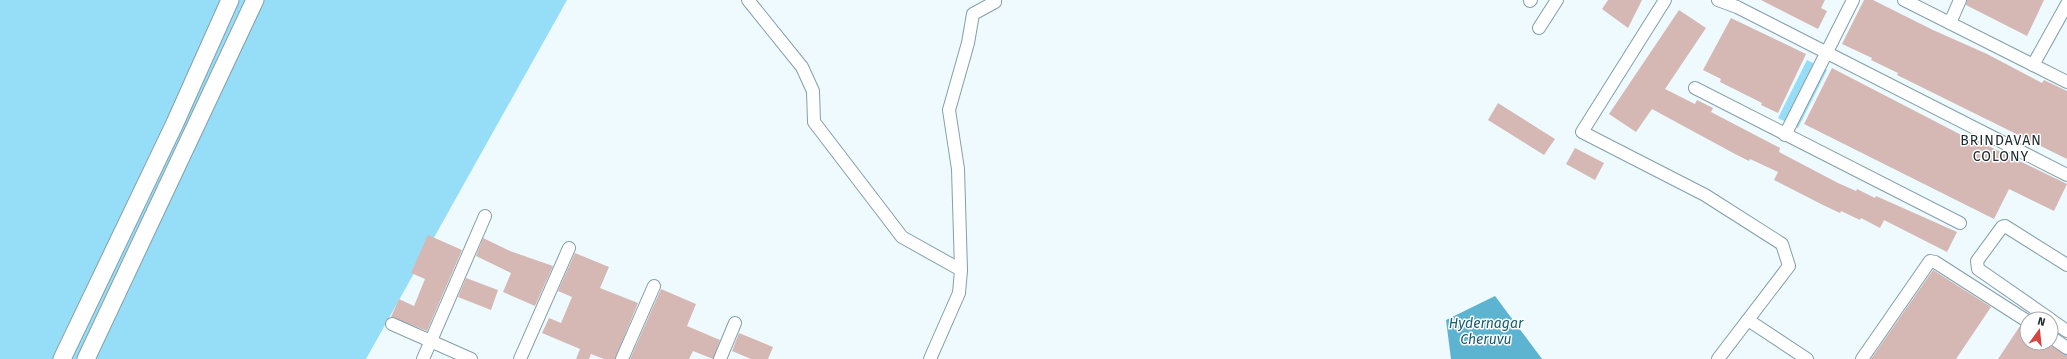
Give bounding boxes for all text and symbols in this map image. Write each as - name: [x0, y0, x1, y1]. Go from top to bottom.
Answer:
- district label: BRINDAVAN COLONY: [1960, 132, 2042, 165]
- north arrow: [2019, 311, 2059, 351]
- water label: Hydernagar Cheruvu: [1449, 315, 1524, 348]
- text: N: [2036, 315, 2047, 329]

